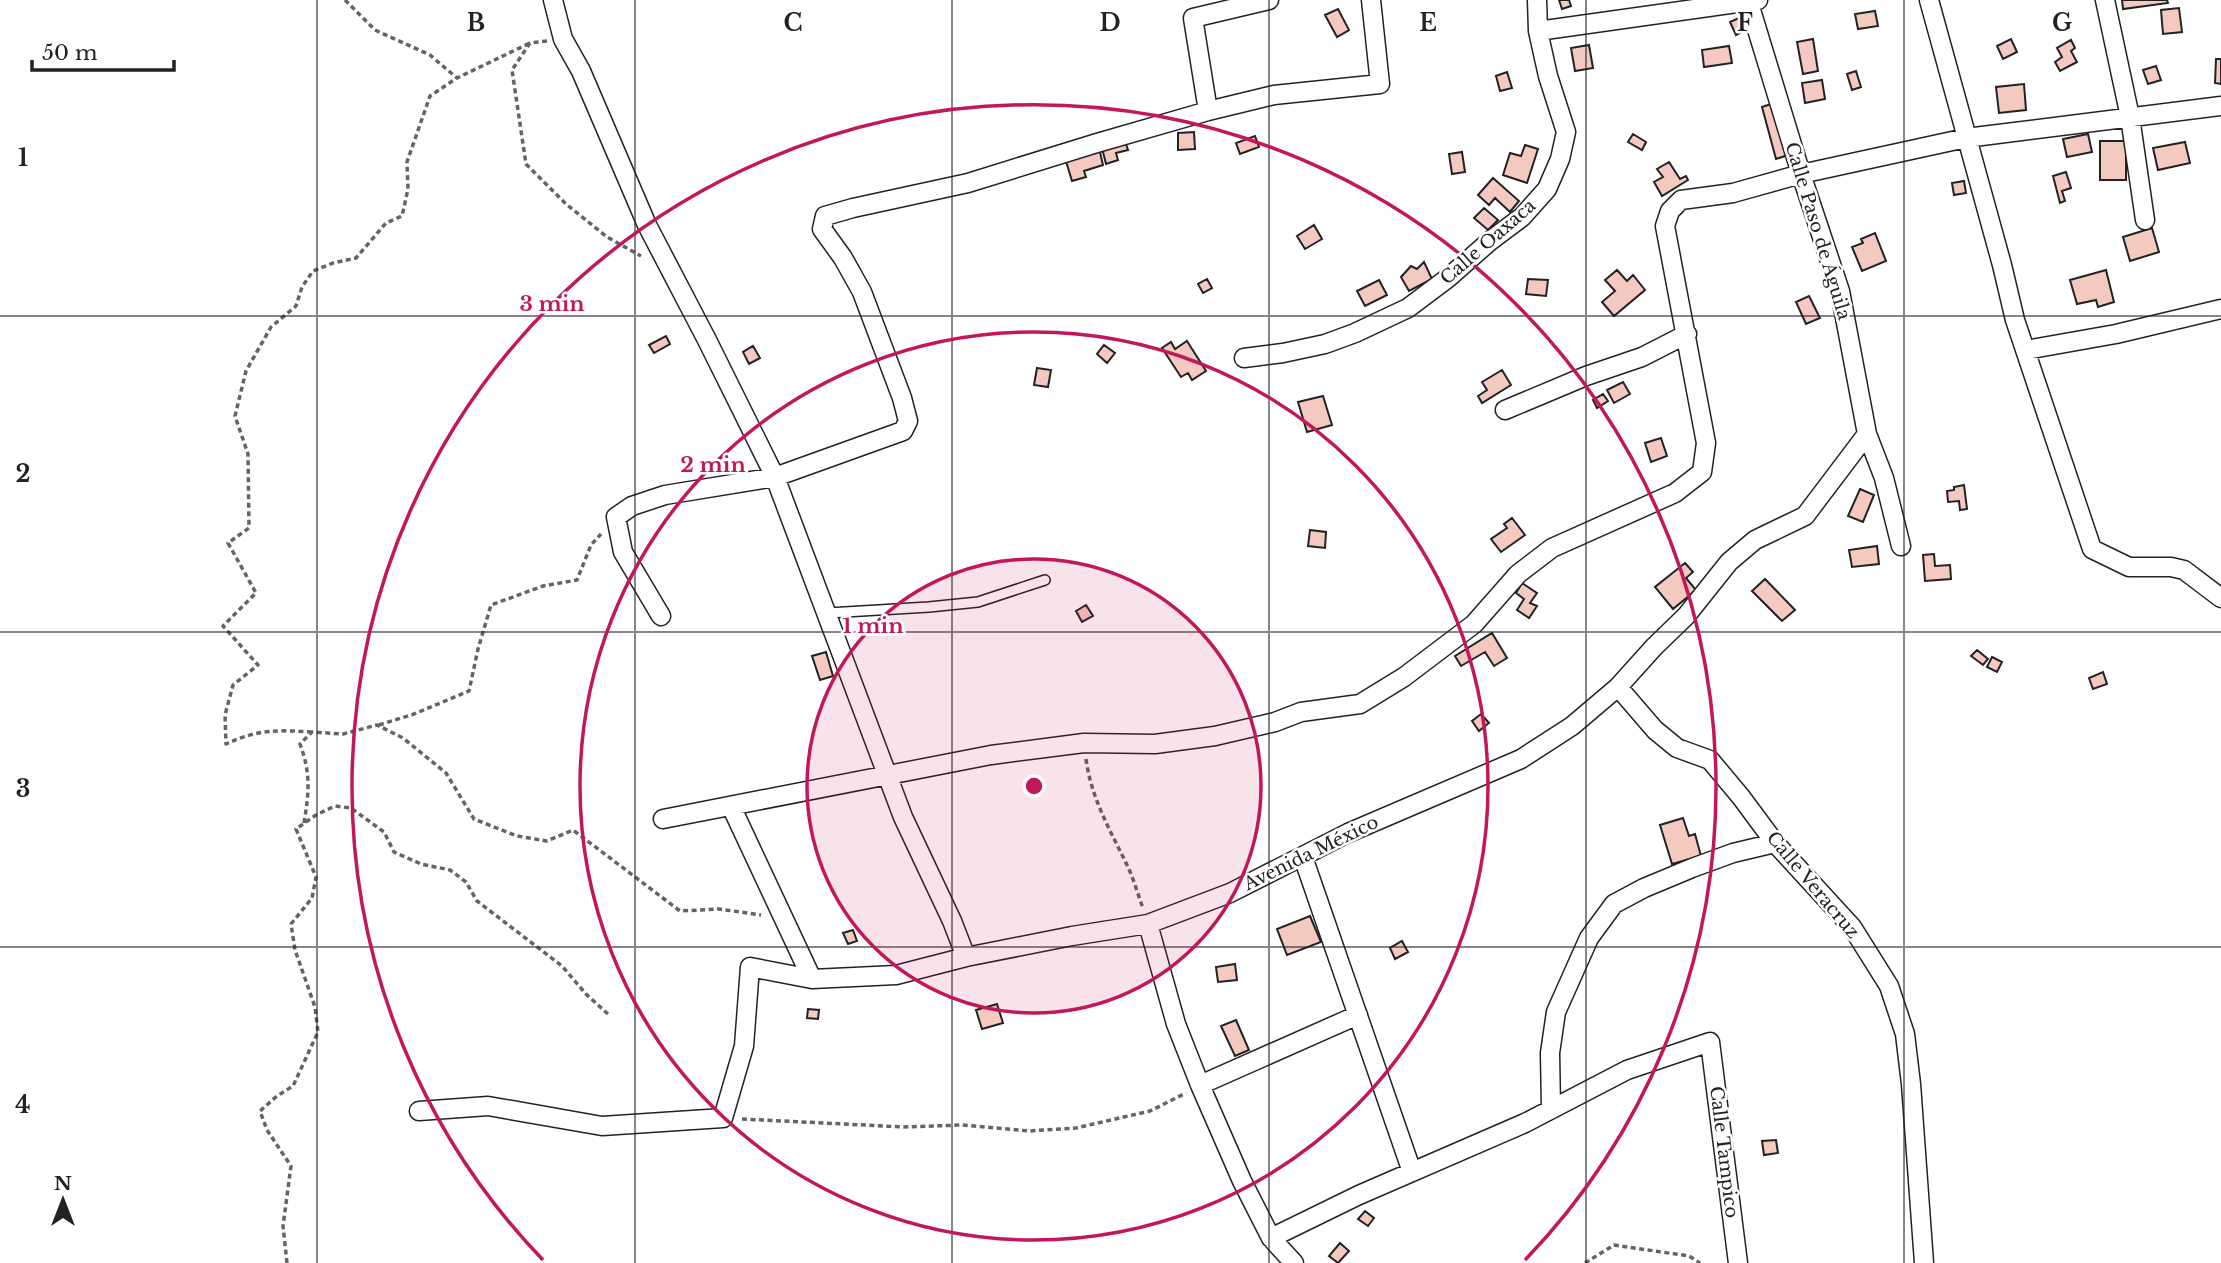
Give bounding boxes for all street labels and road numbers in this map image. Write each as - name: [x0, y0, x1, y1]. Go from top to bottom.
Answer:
- street label: Calle Paso de Águila: [1781, 139, 1856, 322]
- street label: Calle Oaxaca: [1436, 195, 1540, 289]
- street label: Avenida México: [1239, 811, 1382, 896]
- street label: Calle Veracruz: [1762, 827, 1864, 943]
- street label: Calle Tampico: [1705, 1085, 1743, 1219]

